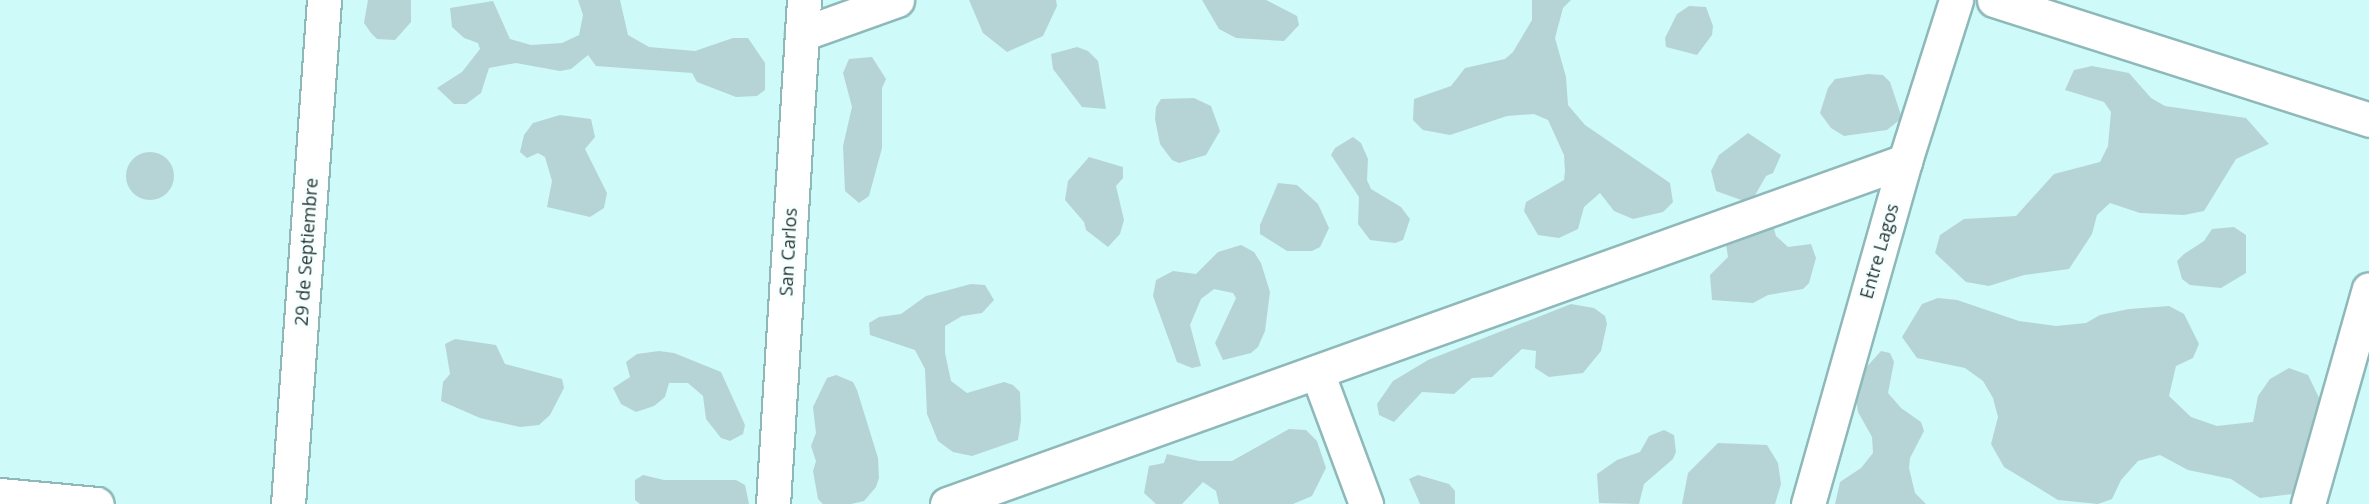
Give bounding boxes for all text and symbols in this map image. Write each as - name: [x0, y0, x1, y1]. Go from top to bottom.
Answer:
- street label: 29 de Septiembre: [290, 177, 322, 327]
- street label: Entre Lagos: [1855, 201, 1903, 301]
- street label: San Carlos: [775, 207, 801, 297]

